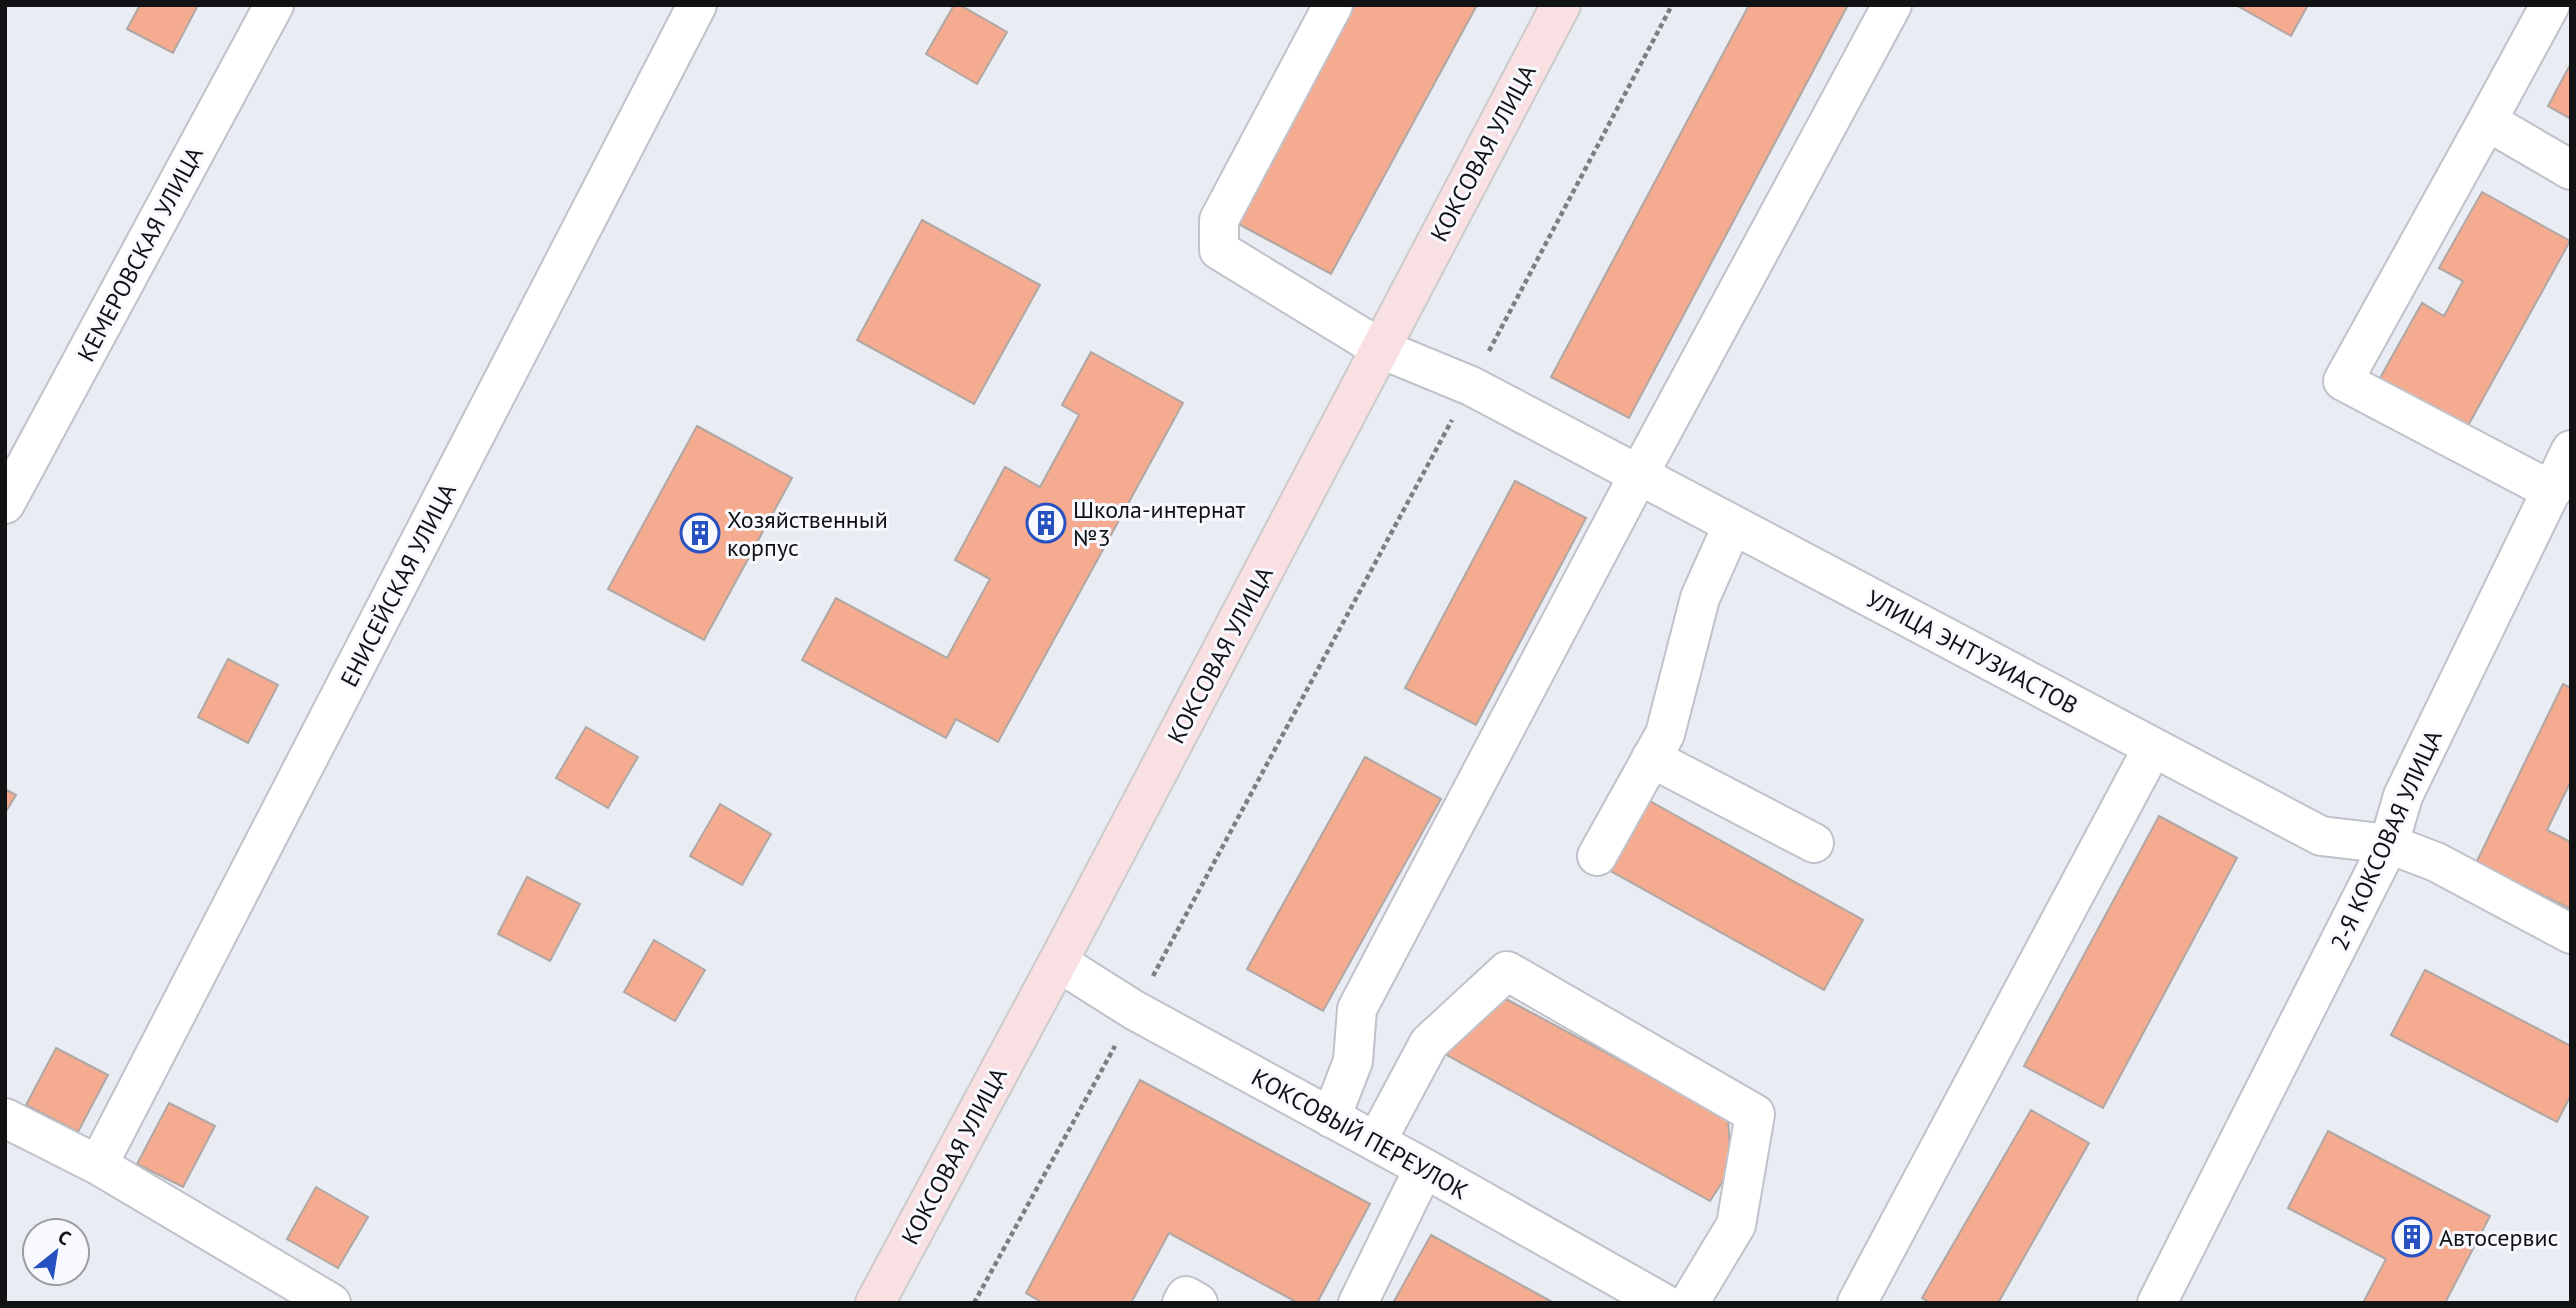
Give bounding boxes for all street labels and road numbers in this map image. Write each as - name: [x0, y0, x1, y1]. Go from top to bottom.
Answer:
- street label: КОКСОВАЯ УЛИЦА: [1423, 59, 1543, 247]
- street label: КЕМЕРОВСКАЯ УЛИЦА: [70, 141, 210, 367]
- street label: ЕНИСЕЙСКАЯ УЛИЦА: [333, 478, 463, 692]
- street label: КОКСОВАЯ УЛИЦА: [1160, 561, 1280, 749]
- street label: УЛИЦА ЭНТУЗИАСТОВ: [1861, 583, 2083, 721]
- street label: 2-Я КОКСОВАЯ УЛИЦА: [2323, 725, 2449, 955]
- street label: КОКСОВАЯ УЛИЦА: [894, 1062, 1014, 1250]
- street label: КОКСОВЫЙ ПЕРЕУЛОК: [1246, 1062, 1474, 1206]

